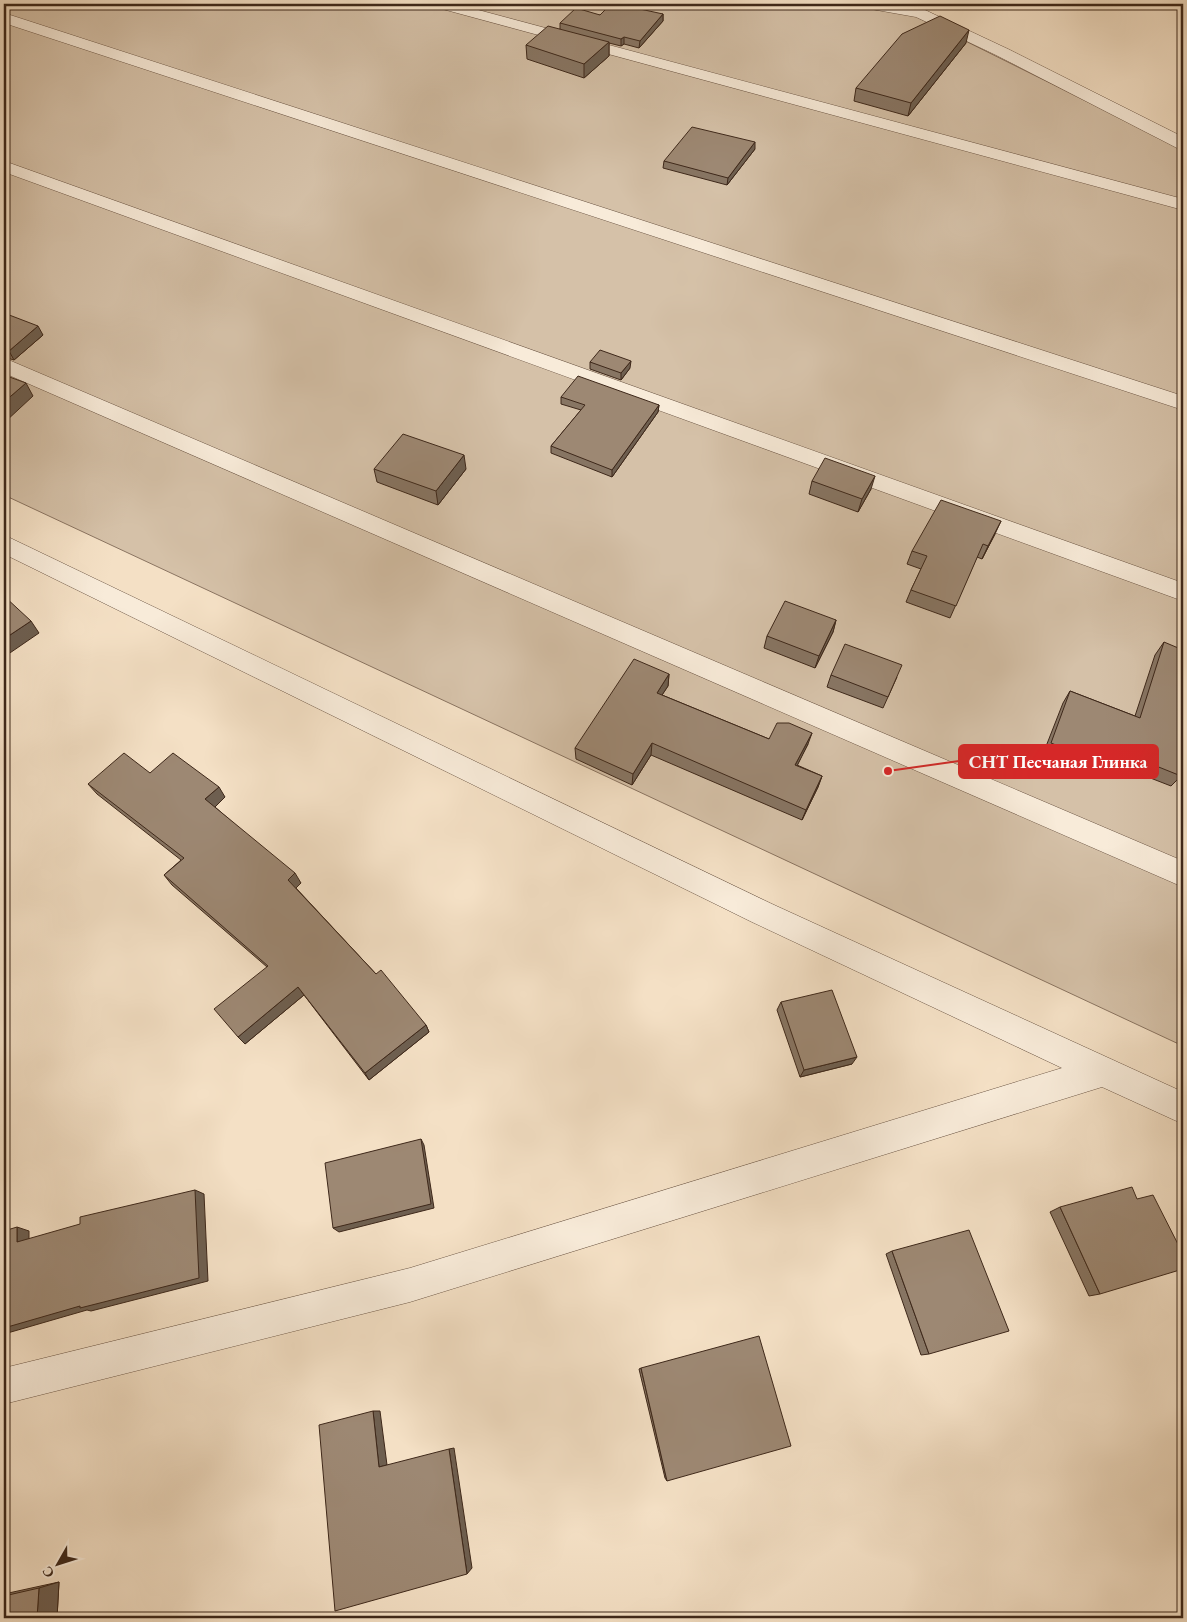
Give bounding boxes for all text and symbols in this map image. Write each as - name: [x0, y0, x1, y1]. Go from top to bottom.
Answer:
- callout: СНТ Песчаная Глинка: [959, 745, 1158, 778]
- text: СНТ Песчаная Глинка: [969, 750, 1147, 773]
- north arrow: [32, 1540, 82, 1590]
- text: С: [38, 1563, 58, 1582]

